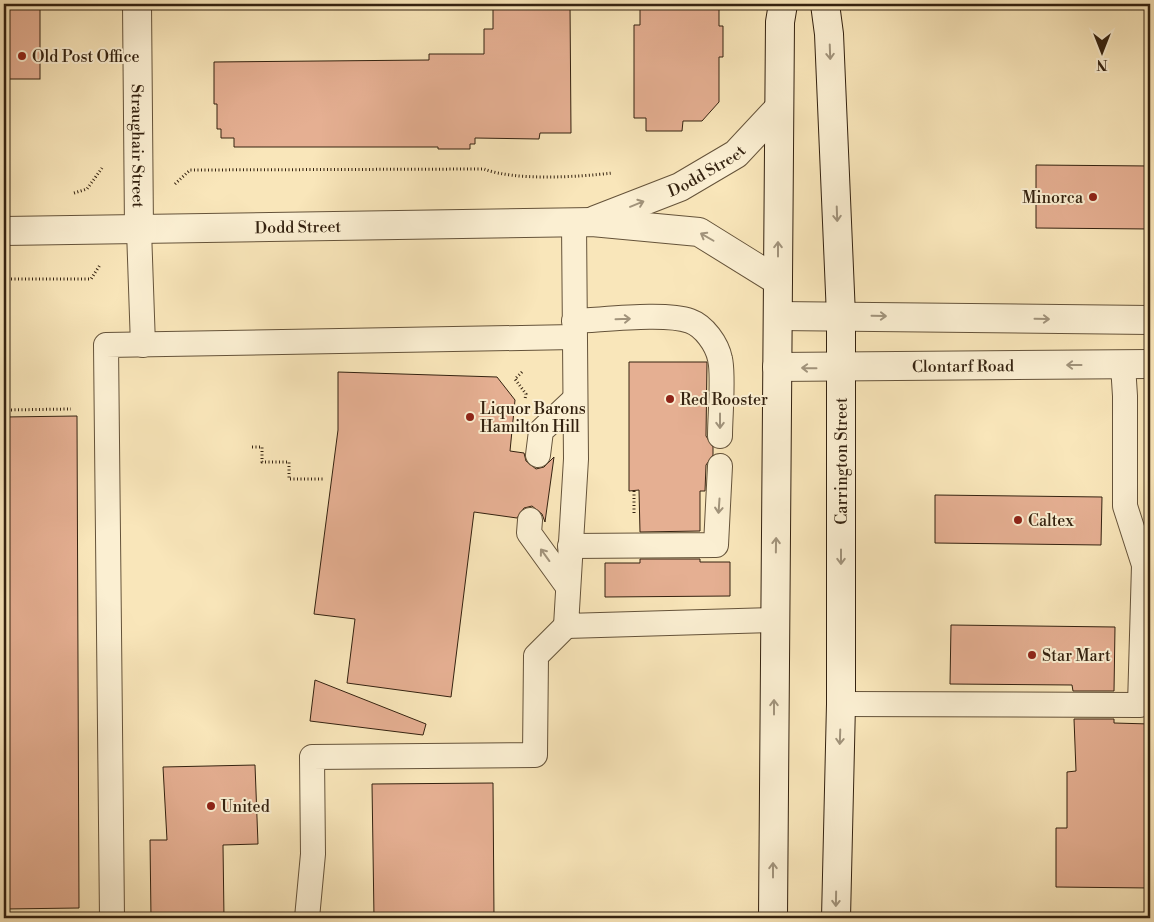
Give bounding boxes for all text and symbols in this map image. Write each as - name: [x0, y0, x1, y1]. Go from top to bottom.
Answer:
- north arrow: [1076, 28, 1126, 78]
- one-way arrow: [825, 44, 835, 60]
- place label: Old Post Office: [32, 47, 140, 67]
- marker: Old Post Office: [16, 50, 28, 62]
- text: N: [1096, 55, 1108, 73]
- street label: Straughair Street: [127, 84, 148, 208]
- street label: Dodd Street: [665, 141, 750, 202]
- place label: Minorca: [1022, 188, 1084, 208]
- marker: Minorca: [1087, 191, 1099, 203]
- one-way arrow: [629, 198, 644, 208]
- one-way arrow: [832, 206, 841, 222]
- street label: Dodd Street: [255, 217, 342, 238]
- one-way arrow: [700, 232, 715, 242]
- one-way arrow: [773, 242, 783, 258]
- one-way arrow: [870, 311, 887, 321]
- one-way arrow: [614, 314, 631, 324]
- one-way arrow: [1033, 315, 1049, 324]
- street label: Clontarf Road: [912, 356, 1014, 377]
- one-way arrow: [1066, 360, 1082, 370]
- one-way arrow: [801, 363, 817, 372]
- place label: Red Rooster: [680, 390, 768, 410]
- marker: Red Rooster: [664, 393, 676, 405]
- street label: Carrington Street: [832, 397, 852, 525]
- place label: Liquor Barons Hamilton Hill: [480, 399, 586, 437]
- marker: Liquor Barons Hamilton Hill: [464, 411, 476, 423]
- one-way arrow: [715, 412, 725, 429]
- one-way arrow: [714, 497, 723, 513]
- place label: Caltex: [1028, 511, 1074, 531]
- marker: Caltex: [1012, 514, 1024, 526]
- one-way arrow: [771, 537, 781, 553]
- one-way arrow: [836, 548, 846, 564]
- one-way arrow: [539, 549, 550, 562]
- place label: Star Mart: [1042, 646, 1111, 666]
- marker: Star Mart: [1026, 649, 1038, 661]
- one-way arrow: [769, 699, 779, 716]
- one-way arrow: [835, 728, 844, 744]
- place label: United: [221, 797, 270, 817]
- marker: United: [205, 800, 217, 812]
- one-way arrow: [768, 862, 778, 878]
- one-way arrow: [831, 890, 841, 907]

